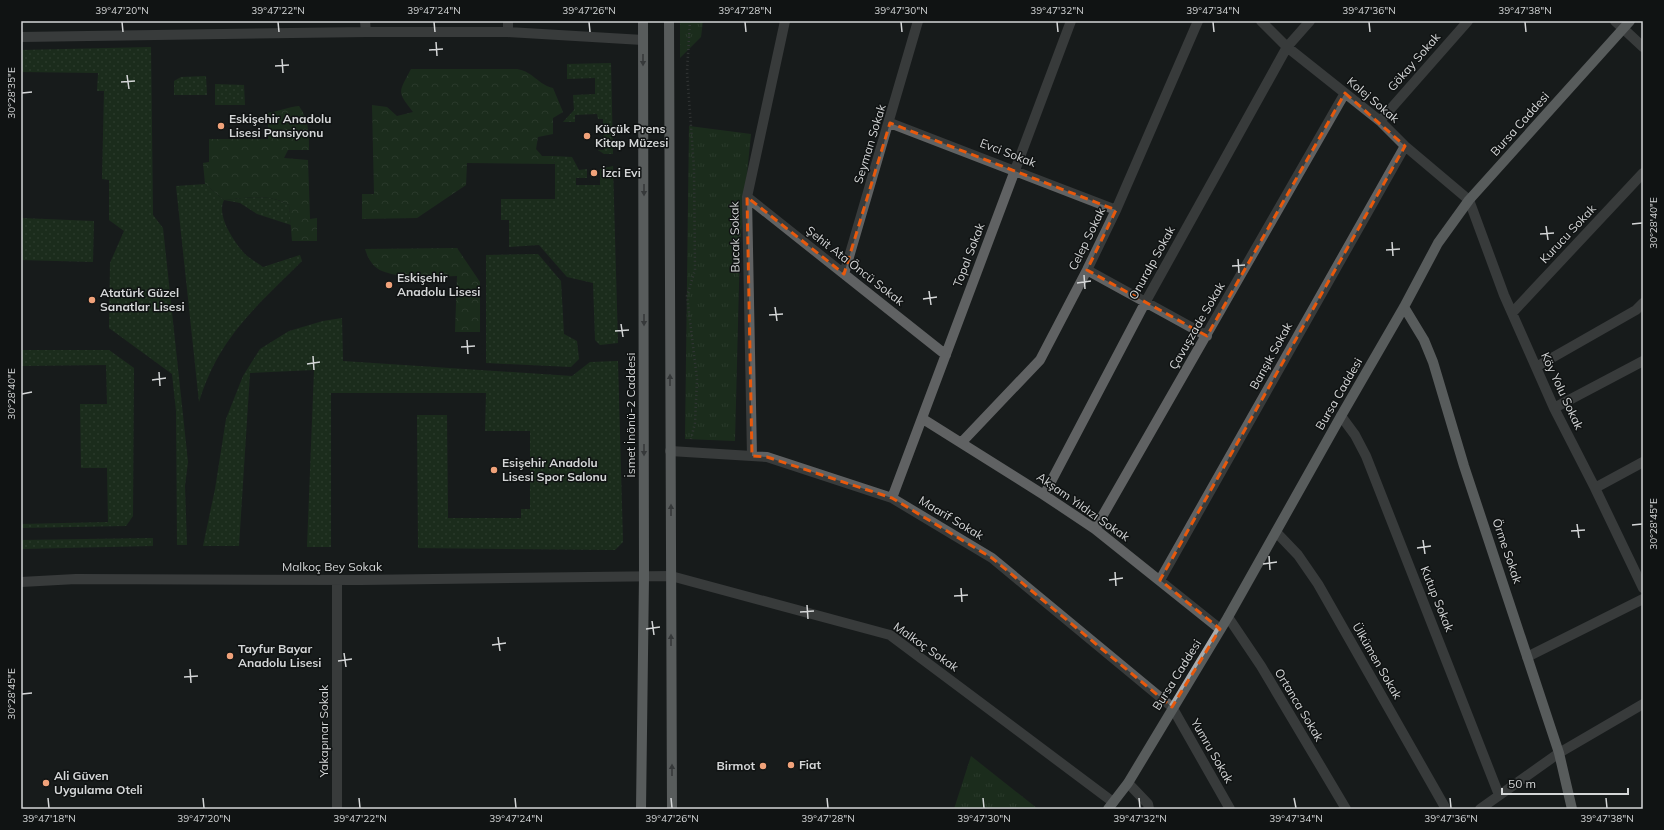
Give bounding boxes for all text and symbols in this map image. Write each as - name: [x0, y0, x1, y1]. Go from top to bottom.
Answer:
- text: 39°47'20"N: [95, 4, 149, 17]
- text: 39°47'22"N: [251, 4, 305, 17]
- text: 39°47'24"N: [407, 4, 461, 17]
- text: 39°47'26"N: [562, 4, 616, 17]
- text: 39°47'28"N: [718, 4, 772, 17]
- text: 39°47'30"N: [874, 4, 928, 17]
- text: 39°47'32"N: [1030, 4, 1084, 17]
- text: 39°47'34"N: [1186, 4, 1240, 17]
- text: 39°47'36"N: [1342, 4, 1396, 17]
- text: 39°47'38"N: [1498, 4, 1552, 17]
- street label: Gökay Sokak: [1384, 29, 1444, 94]
- one-way arrow: [640, 54, 646, 67]
- text: 30°28'35"E: [5, 67, 18, 119]
- street label: Kolej Sokak: [1344, 73, 1403, 126]
- street label: Bursa Caddesi: [1487, 89, 1552, 159]
- street label: Seyman Sokak: [850, 102, 889, 185]
- place label: Eskişehir Anadolu Lisesi Pansiyonu: [229, 111, 331, 140]
- marker: Eskişehir Anadolu Lisesi Pansiyonu: [216, 121, 226, 131]
- place label: Küçük Prens Kitap Müzesi: [595, 121, 668, 150]
- marker: Küçük Prens Kitap Müzesi: [582, 131, 592, 141]
- street label: Evci Sokak: [978, 135, 1039, 170]
- place label: İzci Evi: [602, 165, 641, 180]
- marker: İzci Evi: [589, 168, 599, 178]
- one-way arrow: [641, 184, 647, 197]
- text: 30°28'40"E: [1647, 197, 1660, 249]
- street label: Bucak Sokak: [726, 200, 743, 273]
- street label: Kurucu Sokak: [1536, 200, 1599, 266]
- street label: Celep Sokak: [1065, 204, 1109, 273]
- street label: Topal Sokak: [949, 220, 988, 289]
- street label: Şehit Ata Öncü Sokak: [803, 223, 908, 309]
- street label: Onuralp Sokak: [1125, 223, 1178, 302]
- place label: Eskişehir Anadolu Lisesi: [397, 270, 480, 299]
- street label: Çavuşzade Sokak: [1165, 279, 1228, 372]
- marker: Eskişehir Anadolu Lisesi: [384, 280, 394, 290]
- place label: Atatürk Güzel Sanatlar Lisesi: [100, 285, 185, 314]
- marker: Atatürk Güzel Sanatlar Lisesi: [87, 295, 97, 305]
- one-way arrow: [641, 314, 647, 327]
- street label: Barışık Sokak: [1246, 319, 1296, 392]
- street label: Köy Yolu Sokak: [1538, 350, 1587, 433]
- street label: İsmet İnönü-2 Caddesi: [623, 352, 638, 477]
- street label: Bursa Caddesi: [1312, 355, 1365, 432]
- text: 30°28'40"E: [5, 368, 18, 420]
- one-way arrow: [667, 373, 673, 386]
- one-way arrow: [641, 444, 647, 457]
- place label: Esişehir Anadolu Lisesi Spor Salonu: [502, 455, 607, 484]
- marker: Esişehir Anadolu Lisesi Spor Salonu: [489, 465, 499, 475]
- street label: Akşam Yıldızı Sokak: [1034, 469, 1133, 545]
- street label: Maarif Sokak: [916, 492, 987, 543]
- text: 30°28'45"E: [1647, 498, 1660, 550]
- one-way arrow: [667, 504, 674, 516]
- street label: Örme Sokak: [1489, 516, 1526, 586]
- street label: Malkoç Bey Sokak: [282, 559, 383, 574]
- street label: Kutup Sokak: [1417, 564, 1458, 635]
- street label: Malkoç Sokak: [891, 619, 962, 675]
- street label: Ülkümen Sokak: [1349, 620, 1406, 702]
- one-way arrow: [668, 633, 674, 646]
- street label: Bursa Caddesi: [1149, 636, 1204, 713]
- place label: Tayfur Bayar Anadolu Lisesi: [238, 641, 321, 670]
- marker: Tayfur Bayar Anadolu Lisesi: [225, 651, 235, 661]
- street label: Ortanca Sokak: [1272, 666, 1328, 745]
- text: 30°28'45"E: [5, 668, 18, 720]
- street label: Yakapınar Sokak: [316, 684, 331, 778]
- street label: Yumru Sokak: [1187, 715, 1237, 786]
- place label: Fiat: [799, 757, 821, 772]
- place label: Birmot: [716, 758, 755, 773]
- marker: Fiat: [786, 760, 796, 770]
- marker: Birmot: [758, 761, 768, 771]
- one-way arrow: [669, 763, 675, 776]
- place label: Ali Güven Uygulama Oteli: [54, 768, 143, 797]
- scale bar: [1502, 770, 1628, 796]
- text: 50 m: [1508, 776, 1536, 791]
- marker: Ali Güven Uygulama Oteli: [41, 778, 51, 788]
- text: 39°47'18"N: [22, 812, 76, 825]
- text: 39°47'20"N: [177, 812, 231, 825]
- text: 39°47'22"N: [333, 812, 387, 825]
- text: 39°47'24"N: [489, 812, 543, 825]
- text: 39°47'26"N: [645, 812, 699, 825]
- text: 39°47'28"N: [801, 812, 855, 825]
- text: 39°47'30"N: [957, 812, 1011, 825]
- text: 39°47'32"N: [1113, 812, 1167, 825]
- text: 39°47'34"N: [1269, 812, 1323, 825]
- text: 39°47'36"N: [1424, 812, 1478, 825]
- text: 39°47'38"N: [1580, 812, 1634, 825]

